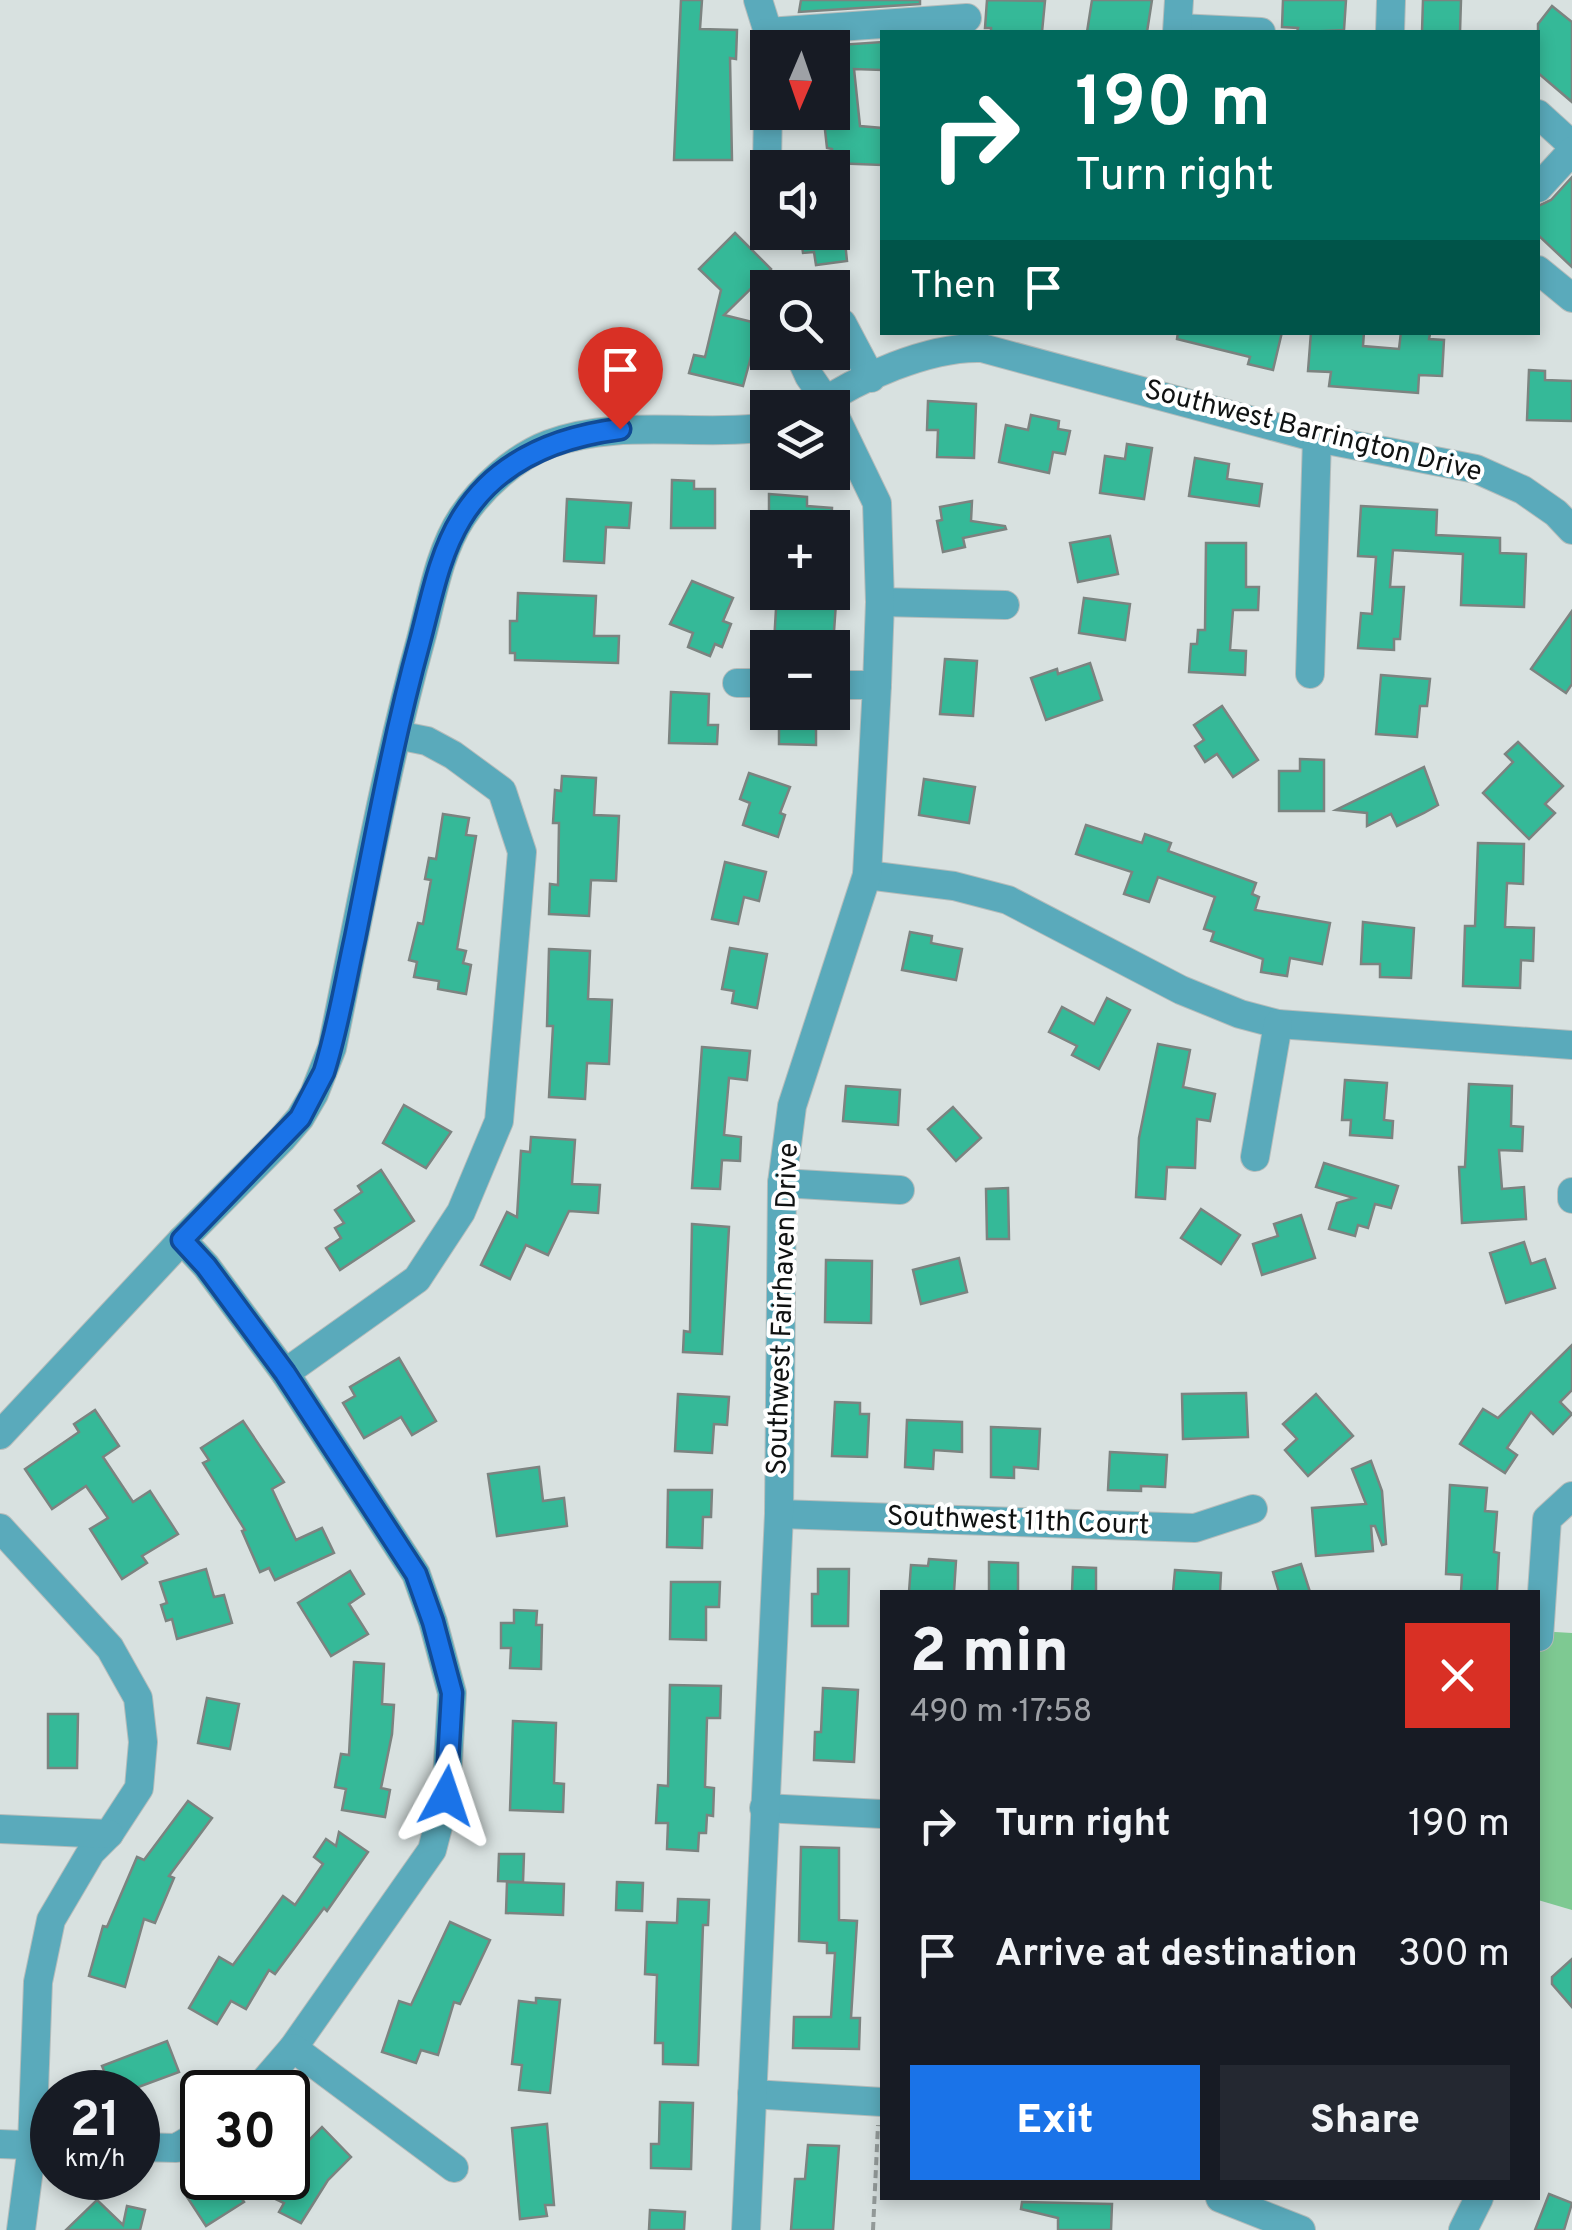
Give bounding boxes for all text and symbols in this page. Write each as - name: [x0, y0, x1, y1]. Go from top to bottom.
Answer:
- north arrow: [750, 30, 850, 130]
- map controls: [750, 30, 850, 730]
- text: 190 m: [1075, 62, 1271, 151]
- icon: right: [910, 70, 1040, 200]
- text: Turn right: [1075, 149, 1274, 206]
- button: sound: [750, 150, 850, 250]
- icon: arrive: [1016, 260, 1071, 315]
- text: Then: [910, 263, 996, 312]
- button: search: [750, 270, 850, 370]
- pin: [578, 327, 663, 430]
- icon: arrive: [593, 342, 648, 397]
- street label: Southwest Barrington Drive: [1141, 373, 1485, 491]
- button: layers: [750, 390, 850, 490]
- button: +: [750, 510, 850, 610]
- button: −: [750, 630, 850, 730]
- street label: Southwest Fairhaven Drive: [760, 1142, 808, 1476]
- street label: Southwest 11th Court: [886, 1499, 1150, 1545]
- text: 2 min: [910, 1617, 1069, 1693]
- button: close: [1405, 1623, 1510, 1728]
- text: 490 m · 17:58: [910, 1693, 1092, 1733]
- position arrow: [394, 1744, 498, 1848]
- icon: right: [910, 1798, 965, 1853]
- text: Turn right: [995, 1801, 1170, 1850]
- text: 190 m: [1408, 1801, 1510, 1850]
- icon: arrive: [910, 1928, 965, 1983]
- text: Arrive at destination: [995, 1931, 1358, 1980]
- text: 300 m: [1398, 1931, 1510, 1980]
- button: Exit: [910, 2065, 1200, 2180]
- button: Share: [1220, 2065, 1510, 2180]
- speed limit sign: 30: [180, 2070, 310, 2200]
- text: 21: [70, 2091, 120, 2154]
- text: km/h: [65, 2144, 125, 2176]

